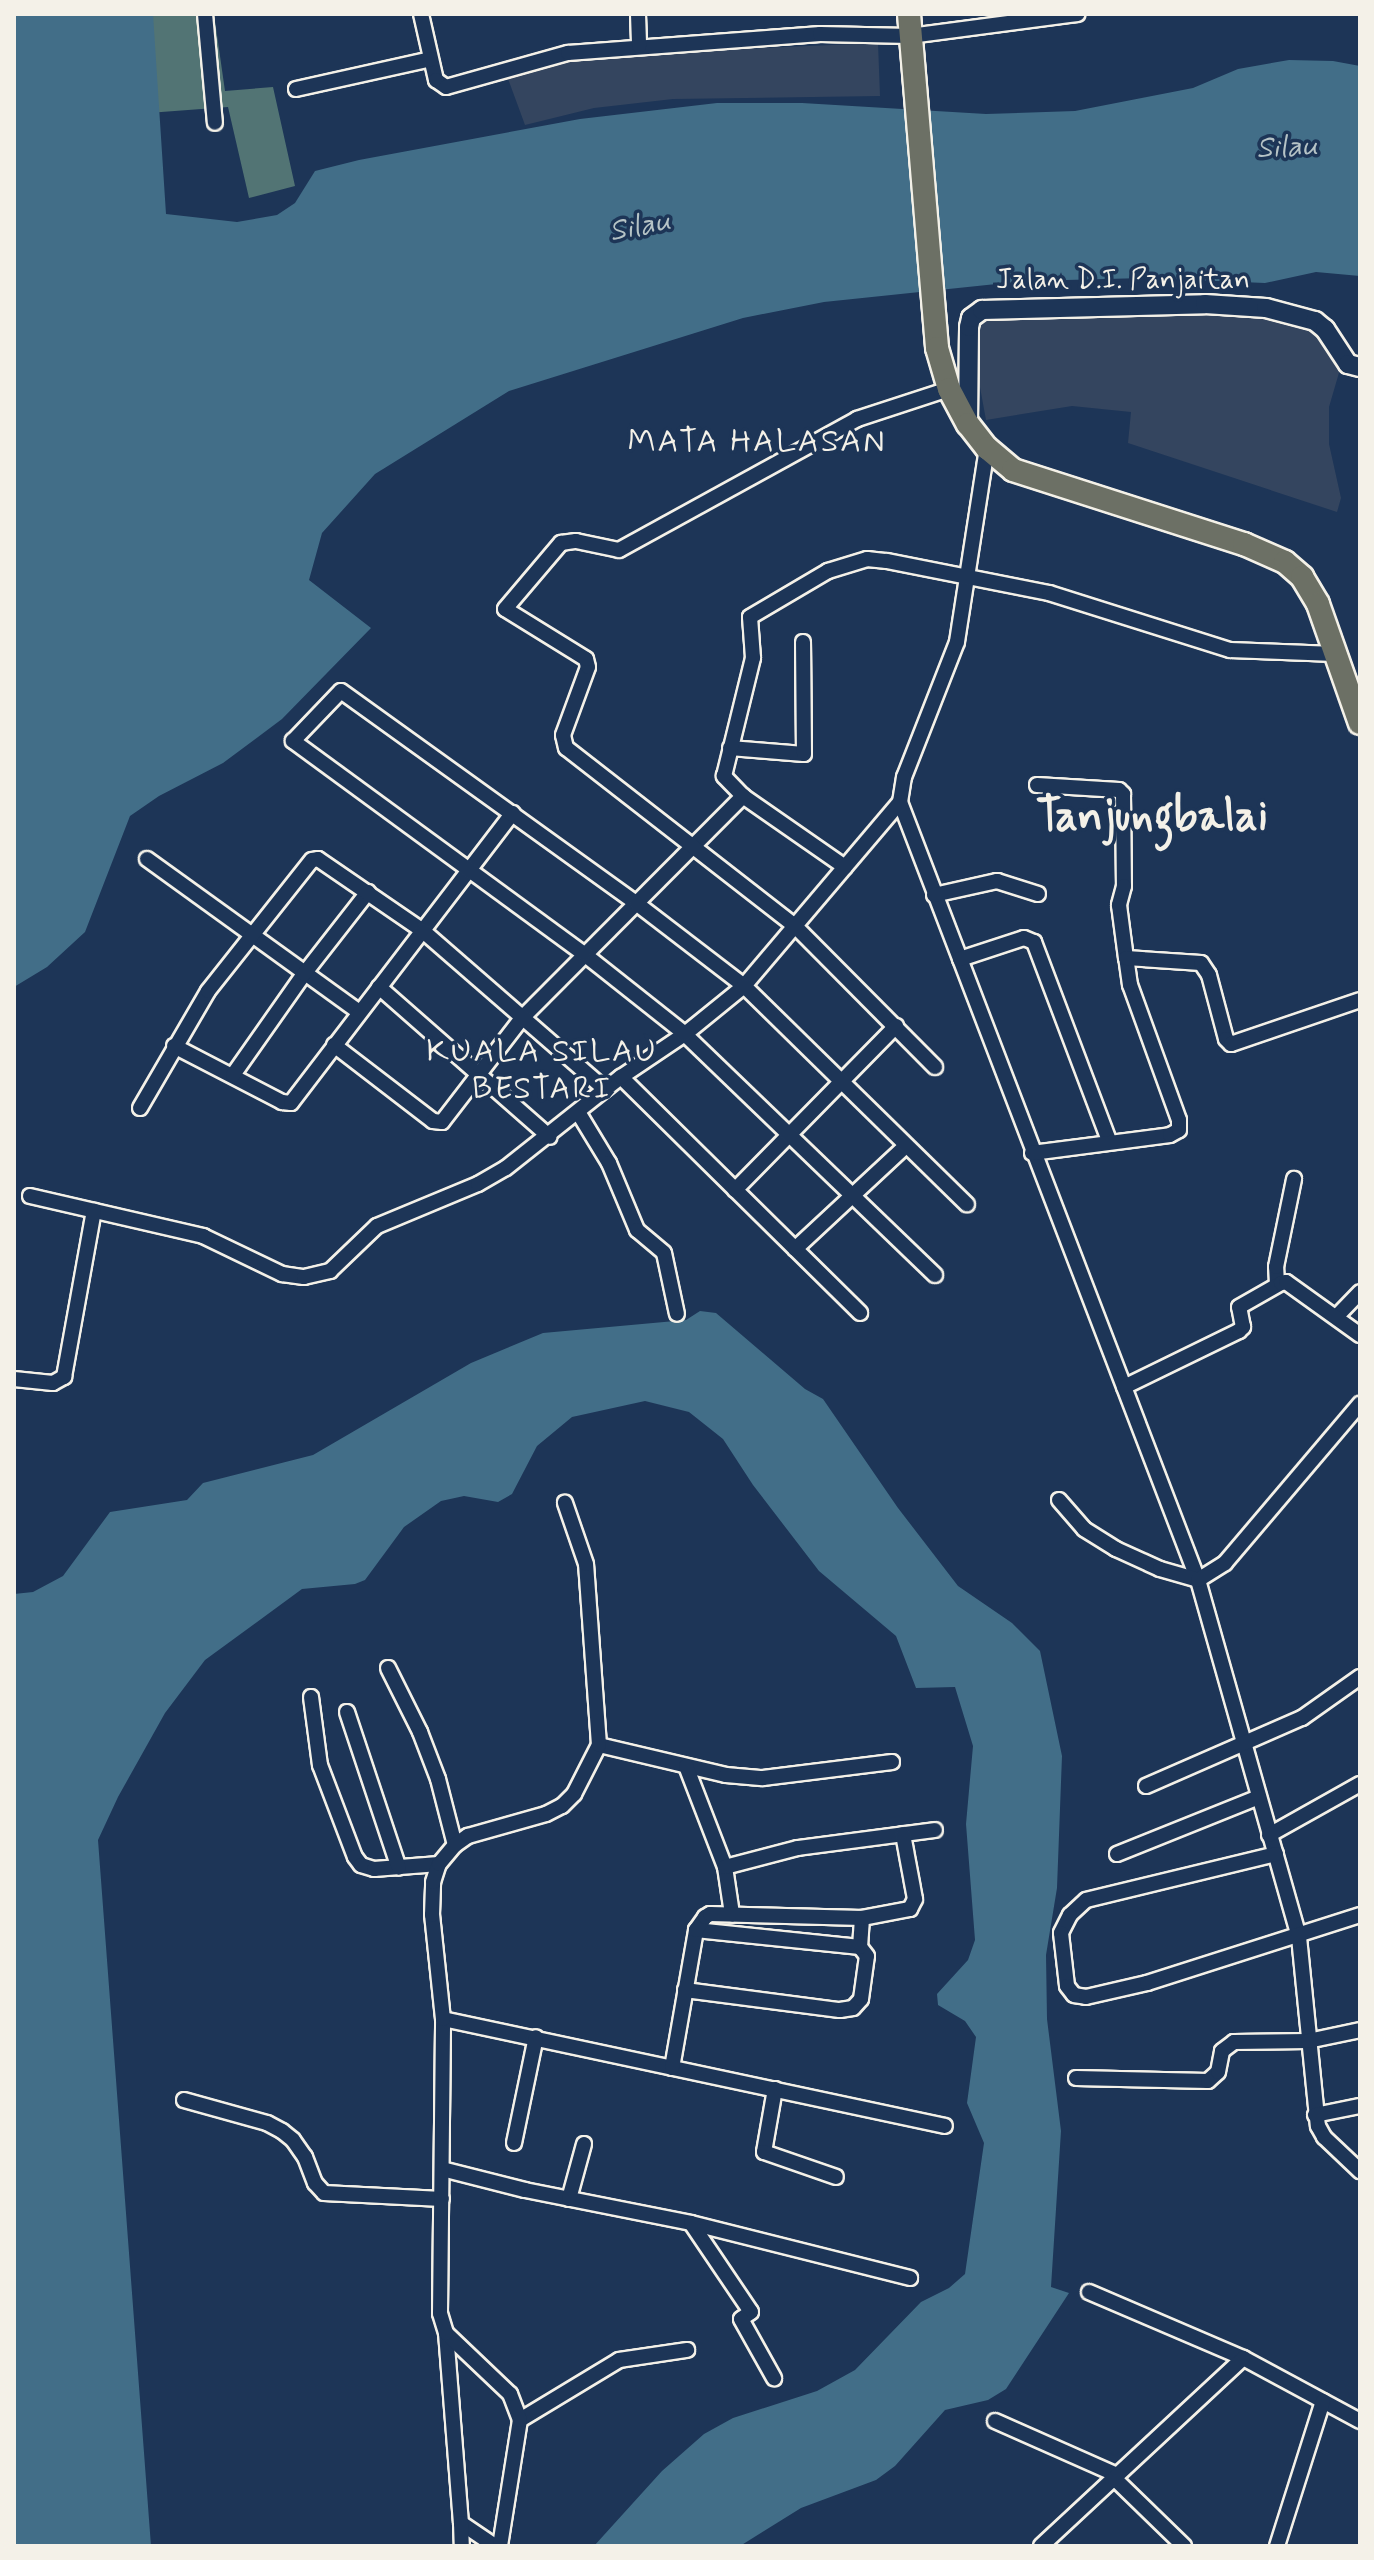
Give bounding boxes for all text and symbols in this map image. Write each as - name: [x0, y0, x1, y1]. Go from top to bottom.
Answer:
- water label: Silau: [1255, 128, 1319, 168]
- water label: Silau: [606, 203, 674, 251]
- street label: Jalan D.I. Panjaitan: [996, 264, 1250, 298]
- district label: MATA HALASAN: [628, 423, 886, 461]
- district label: Tanjungbalai: [1036, 791, 1268, 843]
- district label: KUALA SILAU BESTARI: [431, 1034, 653, 1109]

